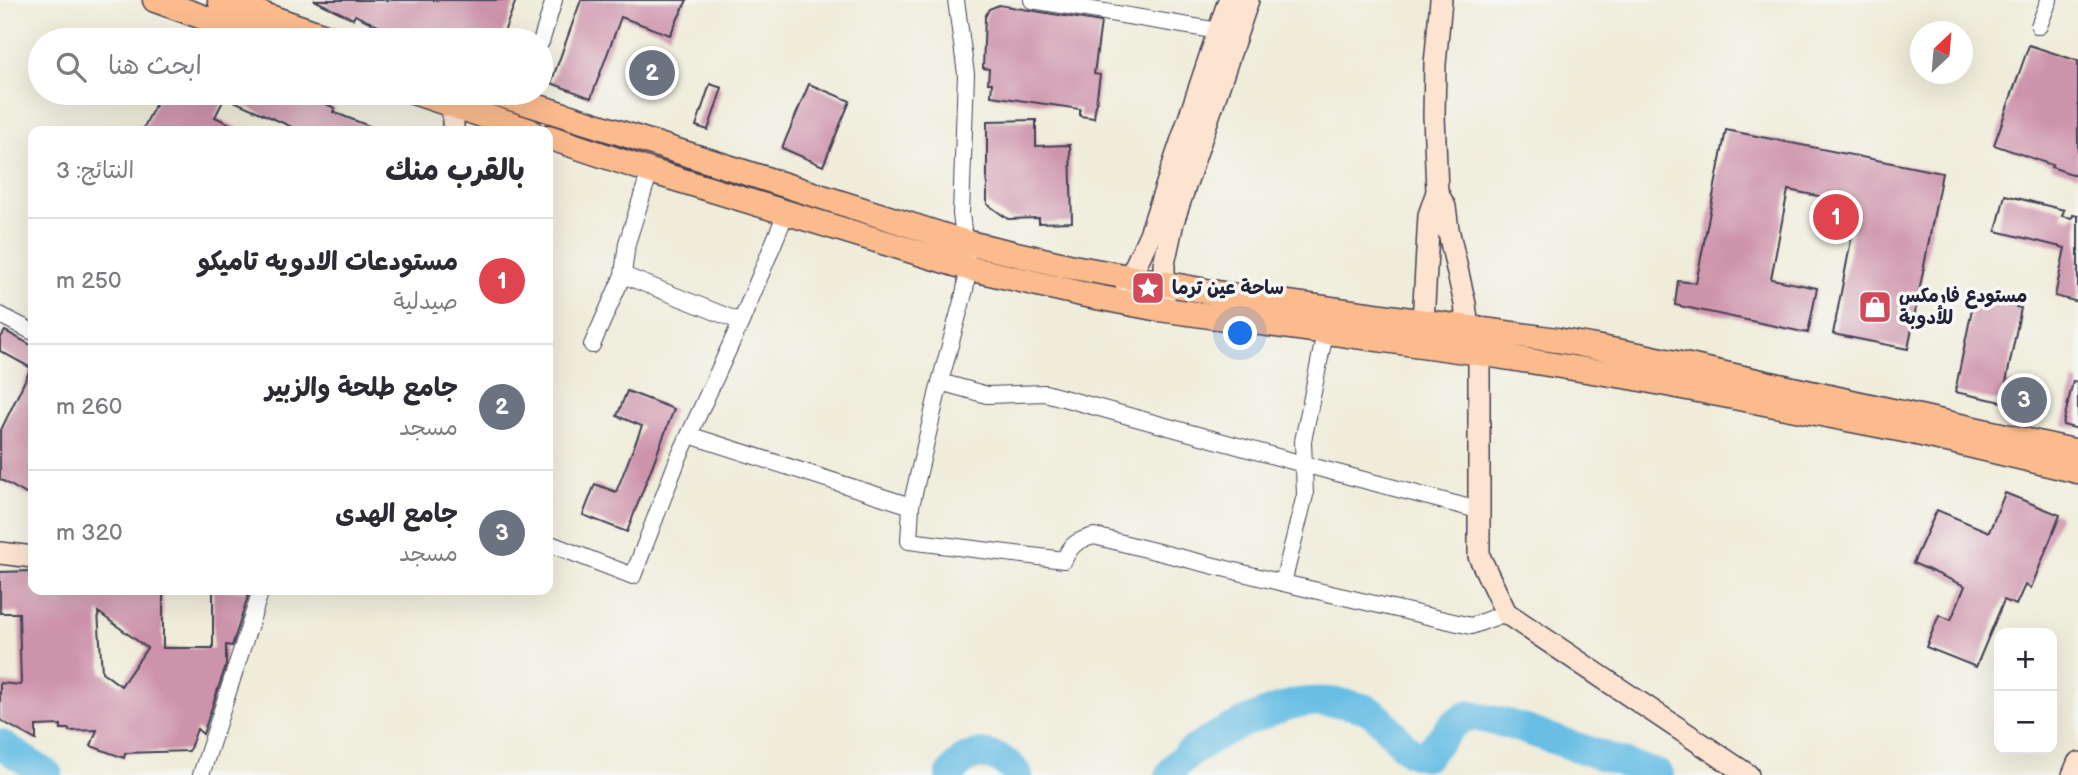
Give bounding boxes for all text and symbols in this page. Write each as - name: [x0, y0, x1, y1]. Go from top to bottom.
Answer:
- north arrow: [1910, 21, 1973, 84]
- search box: [28, 28, 553, 105]
- pin: 2: [629, 47, 675, 99]
- icon: search: [52, 48, 90, 86]
- text: ابحث هنا: [108, 51, 202, 82]
- text: بالقرب منك: [385, 153, 525, 189]
- text: النتائج: 3: [56, 157, 134, 185]
- pin: 1: [1813, 191, 1859, 243]
- text: مستودعات الادويه تاميكو: [198, 247, 458, 278]
- text: 250 m: [56, 267, 122, 295]
- text: 1: [497, 267, 507, 295]
- place icon: ساحة عين ترما: [1129, 269, 1167, 307]
- place label: ساحة عين ترما: [1172, 277, 1284, 300]
- place label: مستودع فارمكس للأدوبة: [1899, 285, 2027, 330]
- text: صيدلية: [393, 288, 458, 316]
- shop icon: مستودع فارمكس للأدوبة: [1856, 288, 1894, 326]
- your location: [1223, 316, 1257, 350]
- text: جامع طلحة والزبير: [265, 373, 458, 404]
- pin: 3: [2001, 374, 2047, 426]
- text: 260 m: [56, 393, 122, 421]
- text: 2: [495, 393, 509, 421]
- text: مسجد: [399, 414, 458, 442]
- text: جامع الهدى: [335, 499, 458, 530]
- text: 320 m: [56, 519, 123, 547]
- text: 3: [495, 519, 509, 547]
- text: مسجد: [399, 540, 458, 568]
- map controls: [1994, 628, 2057, 754]
- button: +: [1994, 628, 2057, 691]
- button: −: [1994, 691, 2057, 754]

